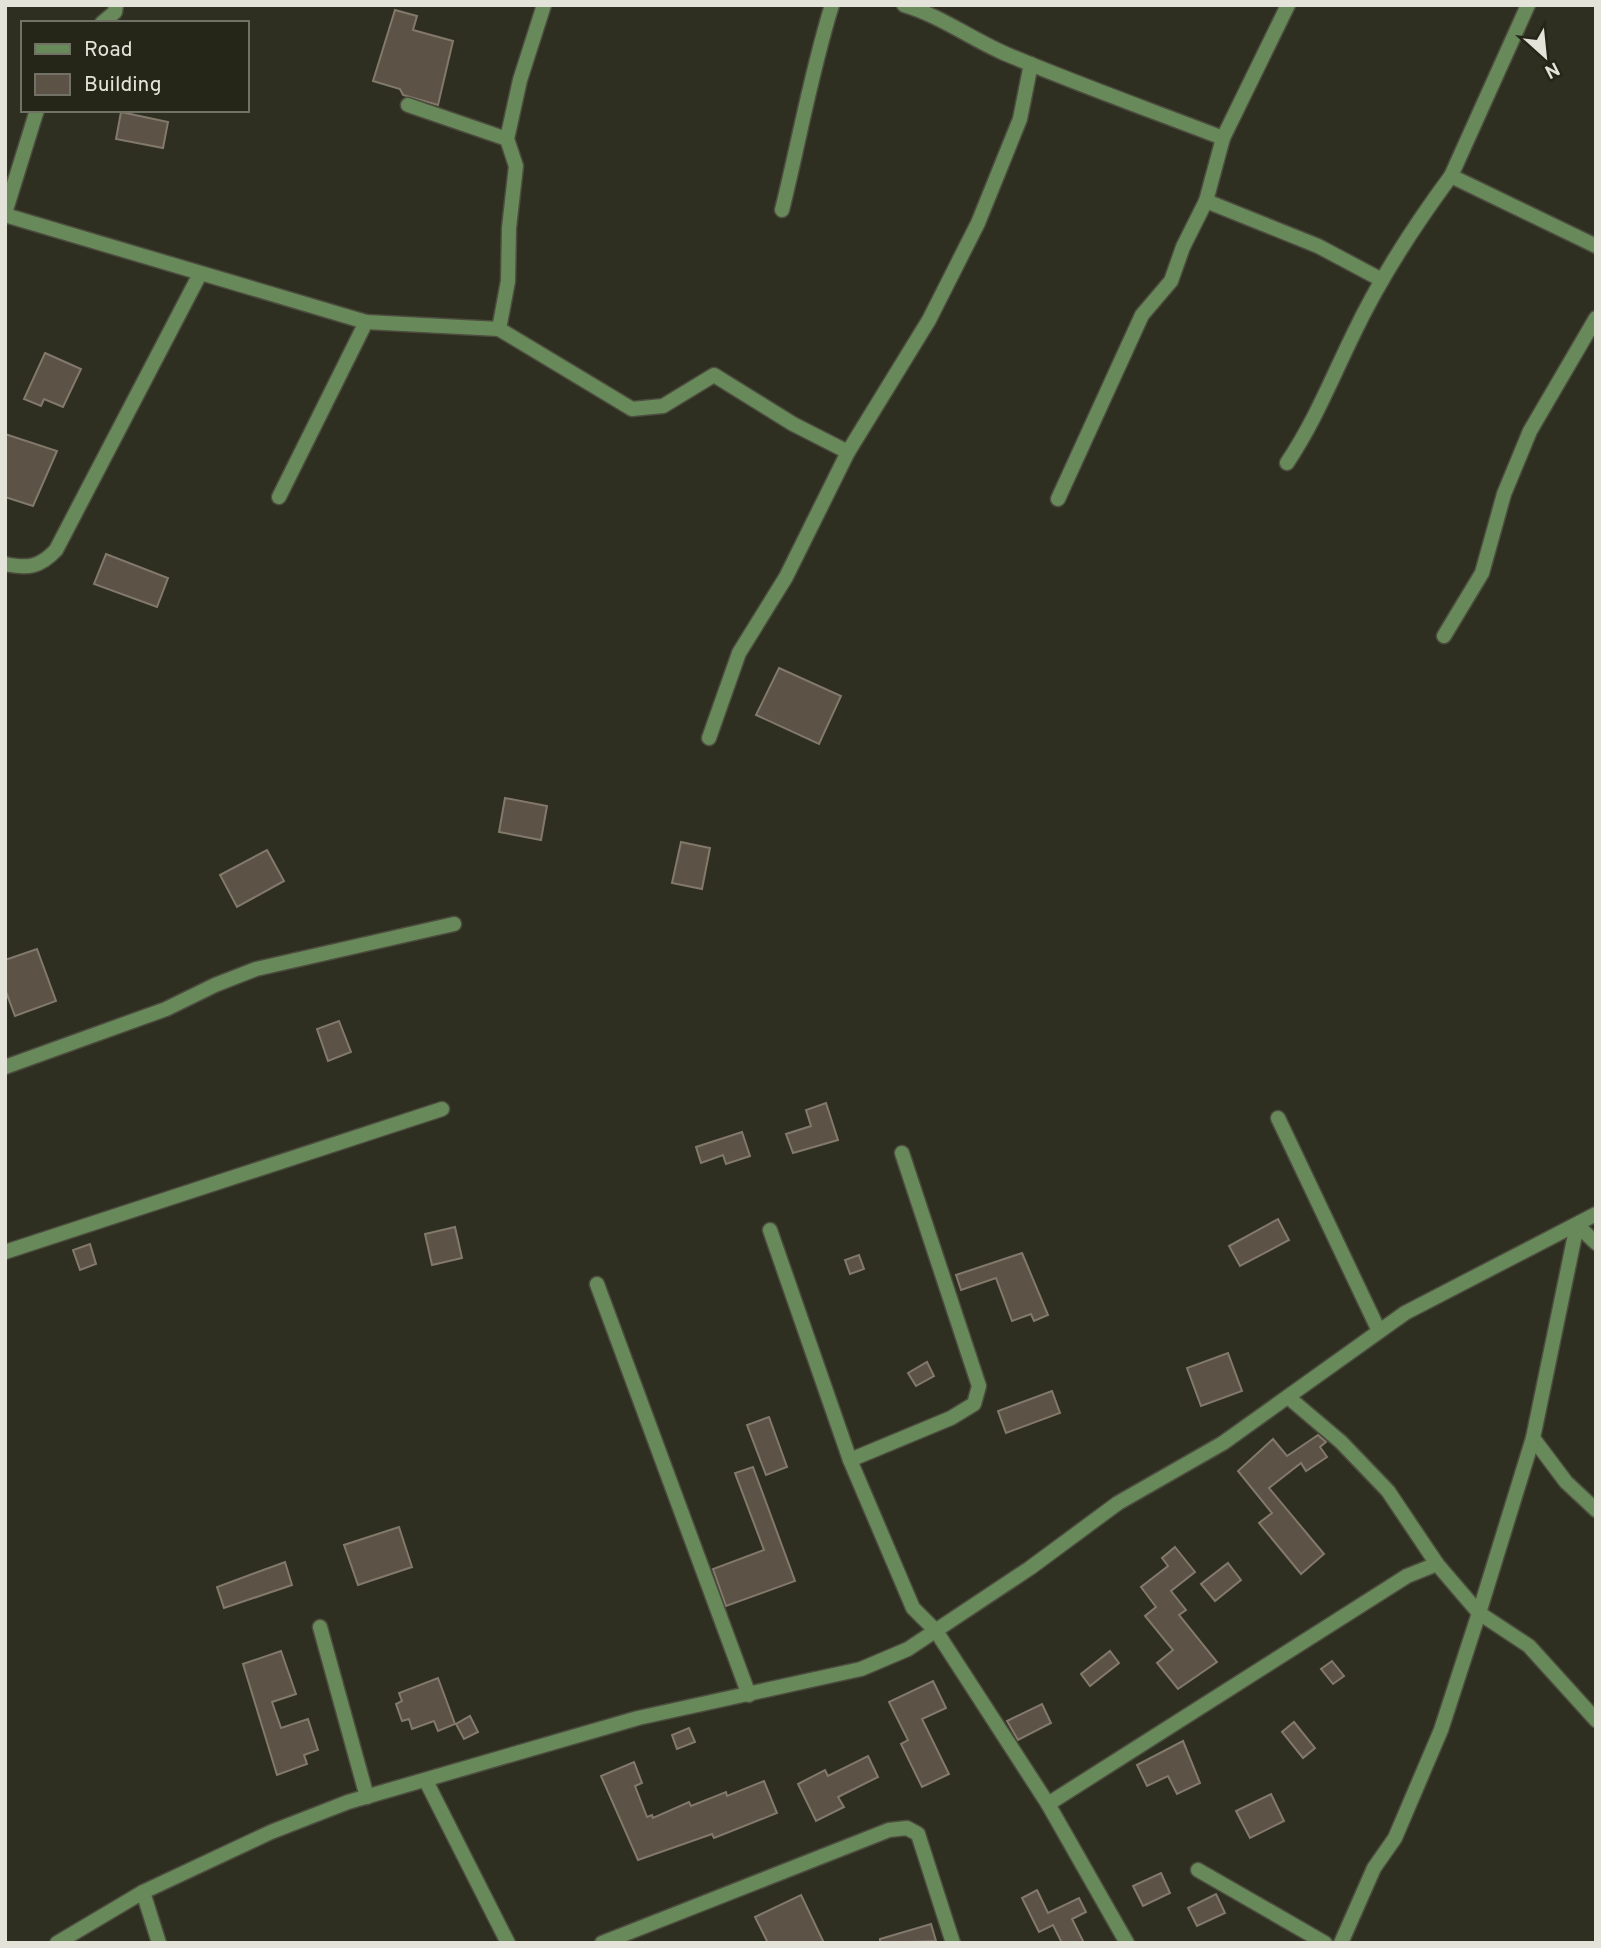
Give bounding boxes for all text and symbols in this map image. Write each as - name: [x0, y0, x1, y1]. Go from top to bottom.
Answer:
- legend: [21, 21, 248, 112]
- north arrow: [1510, 21, 1580, 91]
- text: Road: [84, 37, 133, 64]
- text: N: [1540, 56, 1563, 83]
- text: Building: [84, 72, 162, 99]

